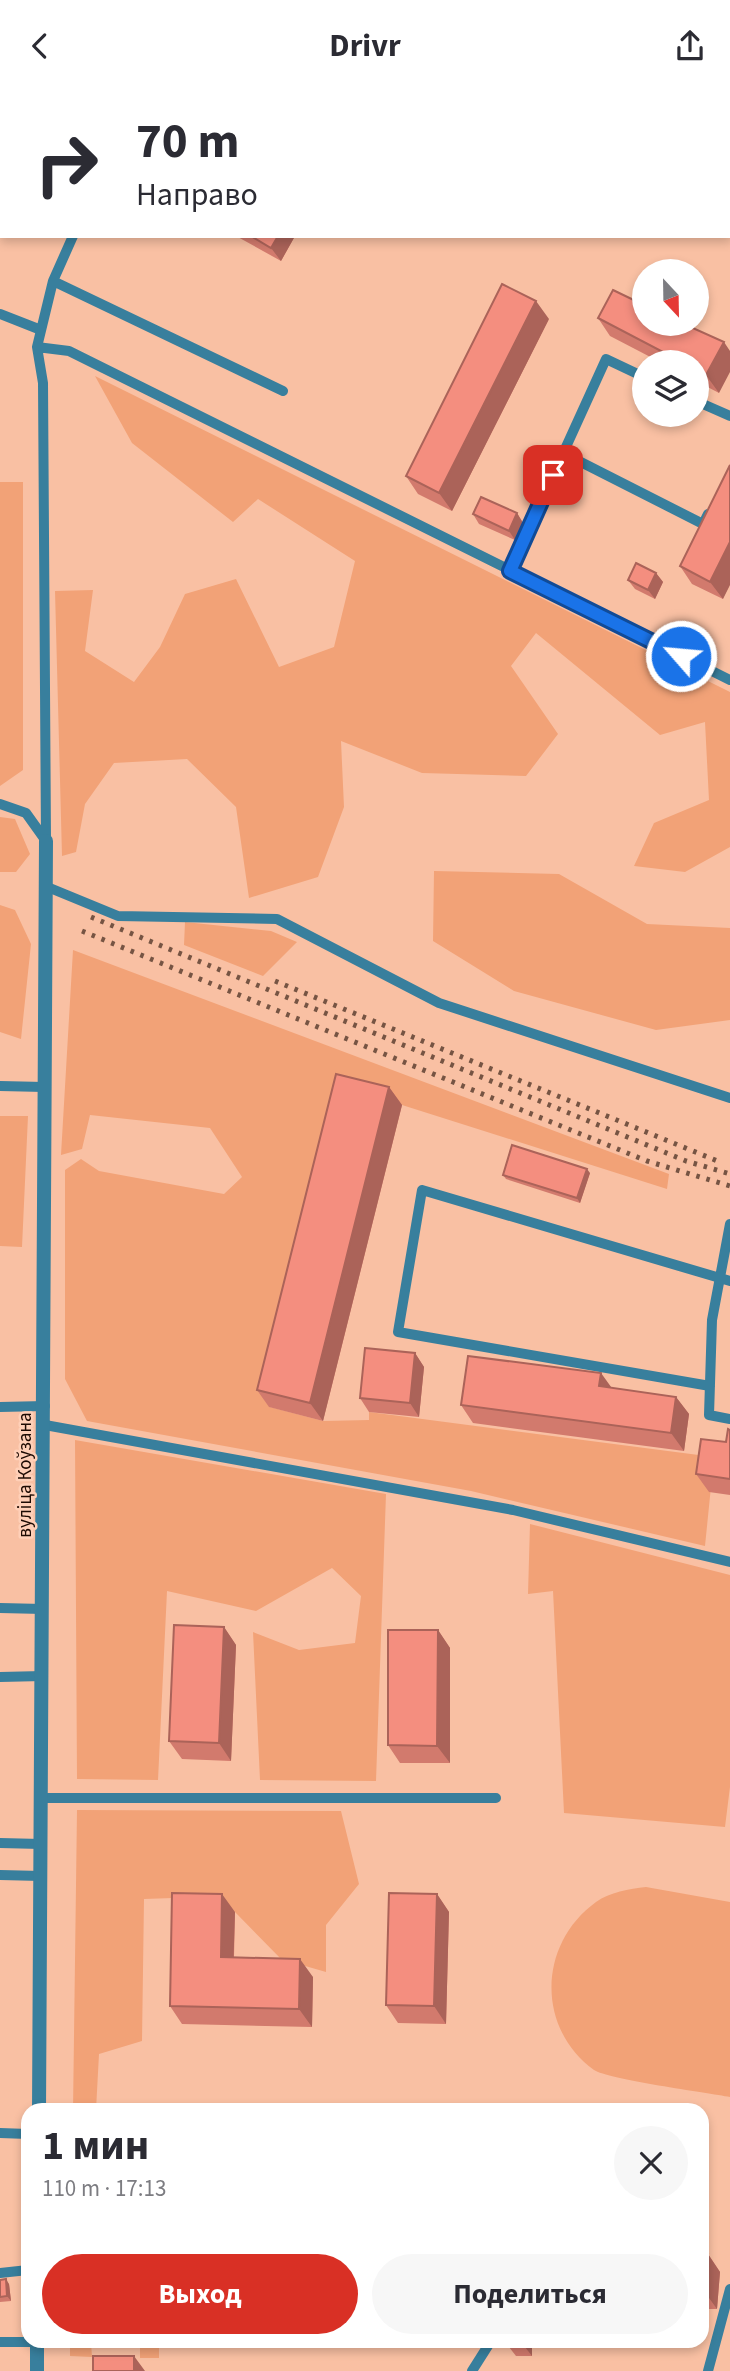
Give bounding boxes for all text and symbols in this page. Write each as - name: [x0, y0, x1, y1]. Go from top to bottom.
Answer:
- text: Drivr: [329, 23, 401, 69]
- icon: back: [21, 27, 59, 65]
- icon: share: [671, 27, 709, 65]
- text: 70 m: [136, 107, 240, 177]
- icon: right: [21, 119, 112, 210]
- text: Направо: [136, 172, 258, 218]
- north arrow: [632, 259, 709, 336]
- map controls: [632, 259, 709, 427]
- button: layers: [632, 350, 709, 427]
- pin: [523, 445, 583, 505]
- icon: arrive: [534, 456, 572, 494]
- position arrow: [644, 619, 718, 693]
- street label: вуліца Коўзана: [12, 1412, 39, 1538]
- text: 1 мин: [42, 2116, 149, 2176]
- button: close: [614, 2126, 688, 2200]
- text: 110 m · 17:13: [42, 2172, 166, 2205]
- button: Выход: [42, 2254, 358, 2334]
- button: Поделиться: [372, 2254, 688, 2334]

